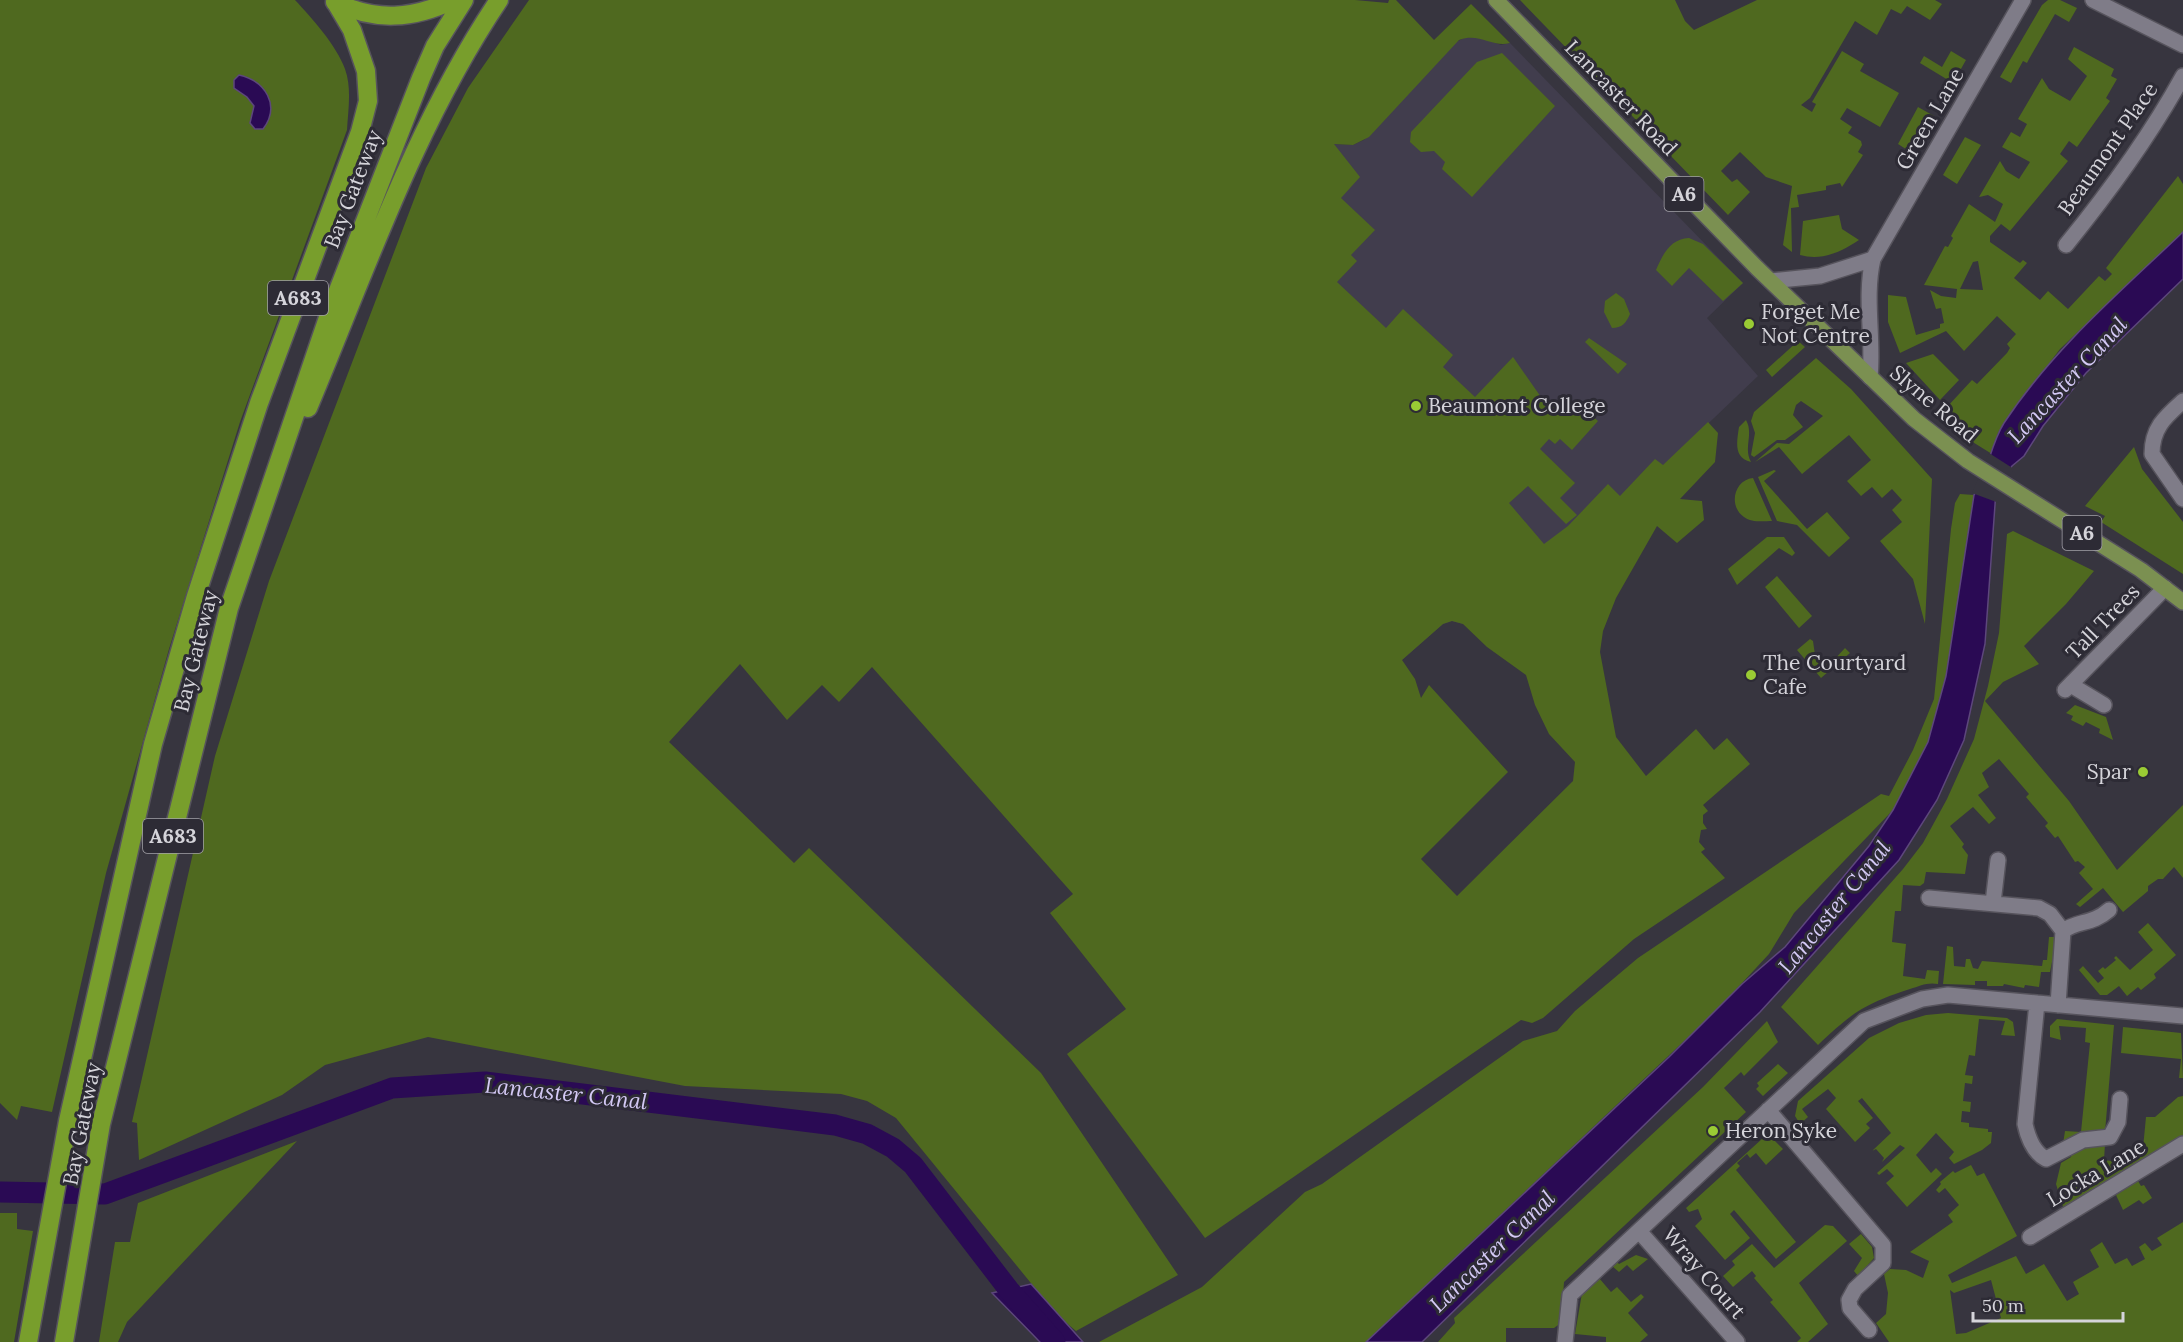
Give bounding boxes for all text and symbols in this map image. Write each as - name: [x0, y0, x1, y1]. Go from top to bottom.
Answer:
- street label: Lancaster Road: [1559, 34, 1683, 161]
- street label: Green Lane: [1890, 63, 1970, 175]
- street label: Beaumont Place: [2052, 77, 2164, 221]
- street label: Bay Gateway: [318, 126, 387, 252]
- road number: A6: [1664, 177, 1704, 211]
- road number: A683: [268, 281, 328, 315]
- place label: Forget Me Not Centre: [1761, 298, 1870, 349]
- water label: Lancaster Canal: [2001, 311, 2133, 449]
- marker: Forget Me Not Centre: [1742, 317, 1756, 331]
- street label: Slyne Road: [1885, 359, 1984, 448]
- place label: Beaumont College: [1428, 392, 1606, 419]
- marker: Beaumont College: [1409, 399, 1423, 413]
- road number: A6: [2062, 516, 2102, 550]
- street label: Tall Trees: [2060, 578, 2145, 665]
- street label: Bay Gateway: [167, 587, 224, 715]
- place label: The Courtyard Cafe: [1763, 649, 1906, 700]
- marker: The Courtyard Cafe: [1744, 668, 1758, 682]
- place label: Spar: [2087, 758, 2131, 785]
- marker: Spar: [2136, 765, 2150, 779]
- road number: A683: [143, 819, 203, 853]
- water label: Lancaster Canal: [1772, 835, 1896, 979]
- street label: Bay Gateway: [56, 1060, 107, 1188]
- water label: Lancaster Canal: [483, 1071, 649, 1115]
- place label: Heron Syke: [1725, 1117, 1837, 1144]
- marker: Heron Syke: [1706, 1124, 1720, 1138]
- street label: Locka Lane: [2041, 1132, 2150, 1213]
- water label: Lancaster Canal: [1423, 1184, 1561, 1318]
- street label: Wray Court: [1657, 1221, 1752, 1325]
- scale bar: [1973, 1285, 2123, 1323]
- text: 50 m: [1982, 1294, 2024, 1317]

